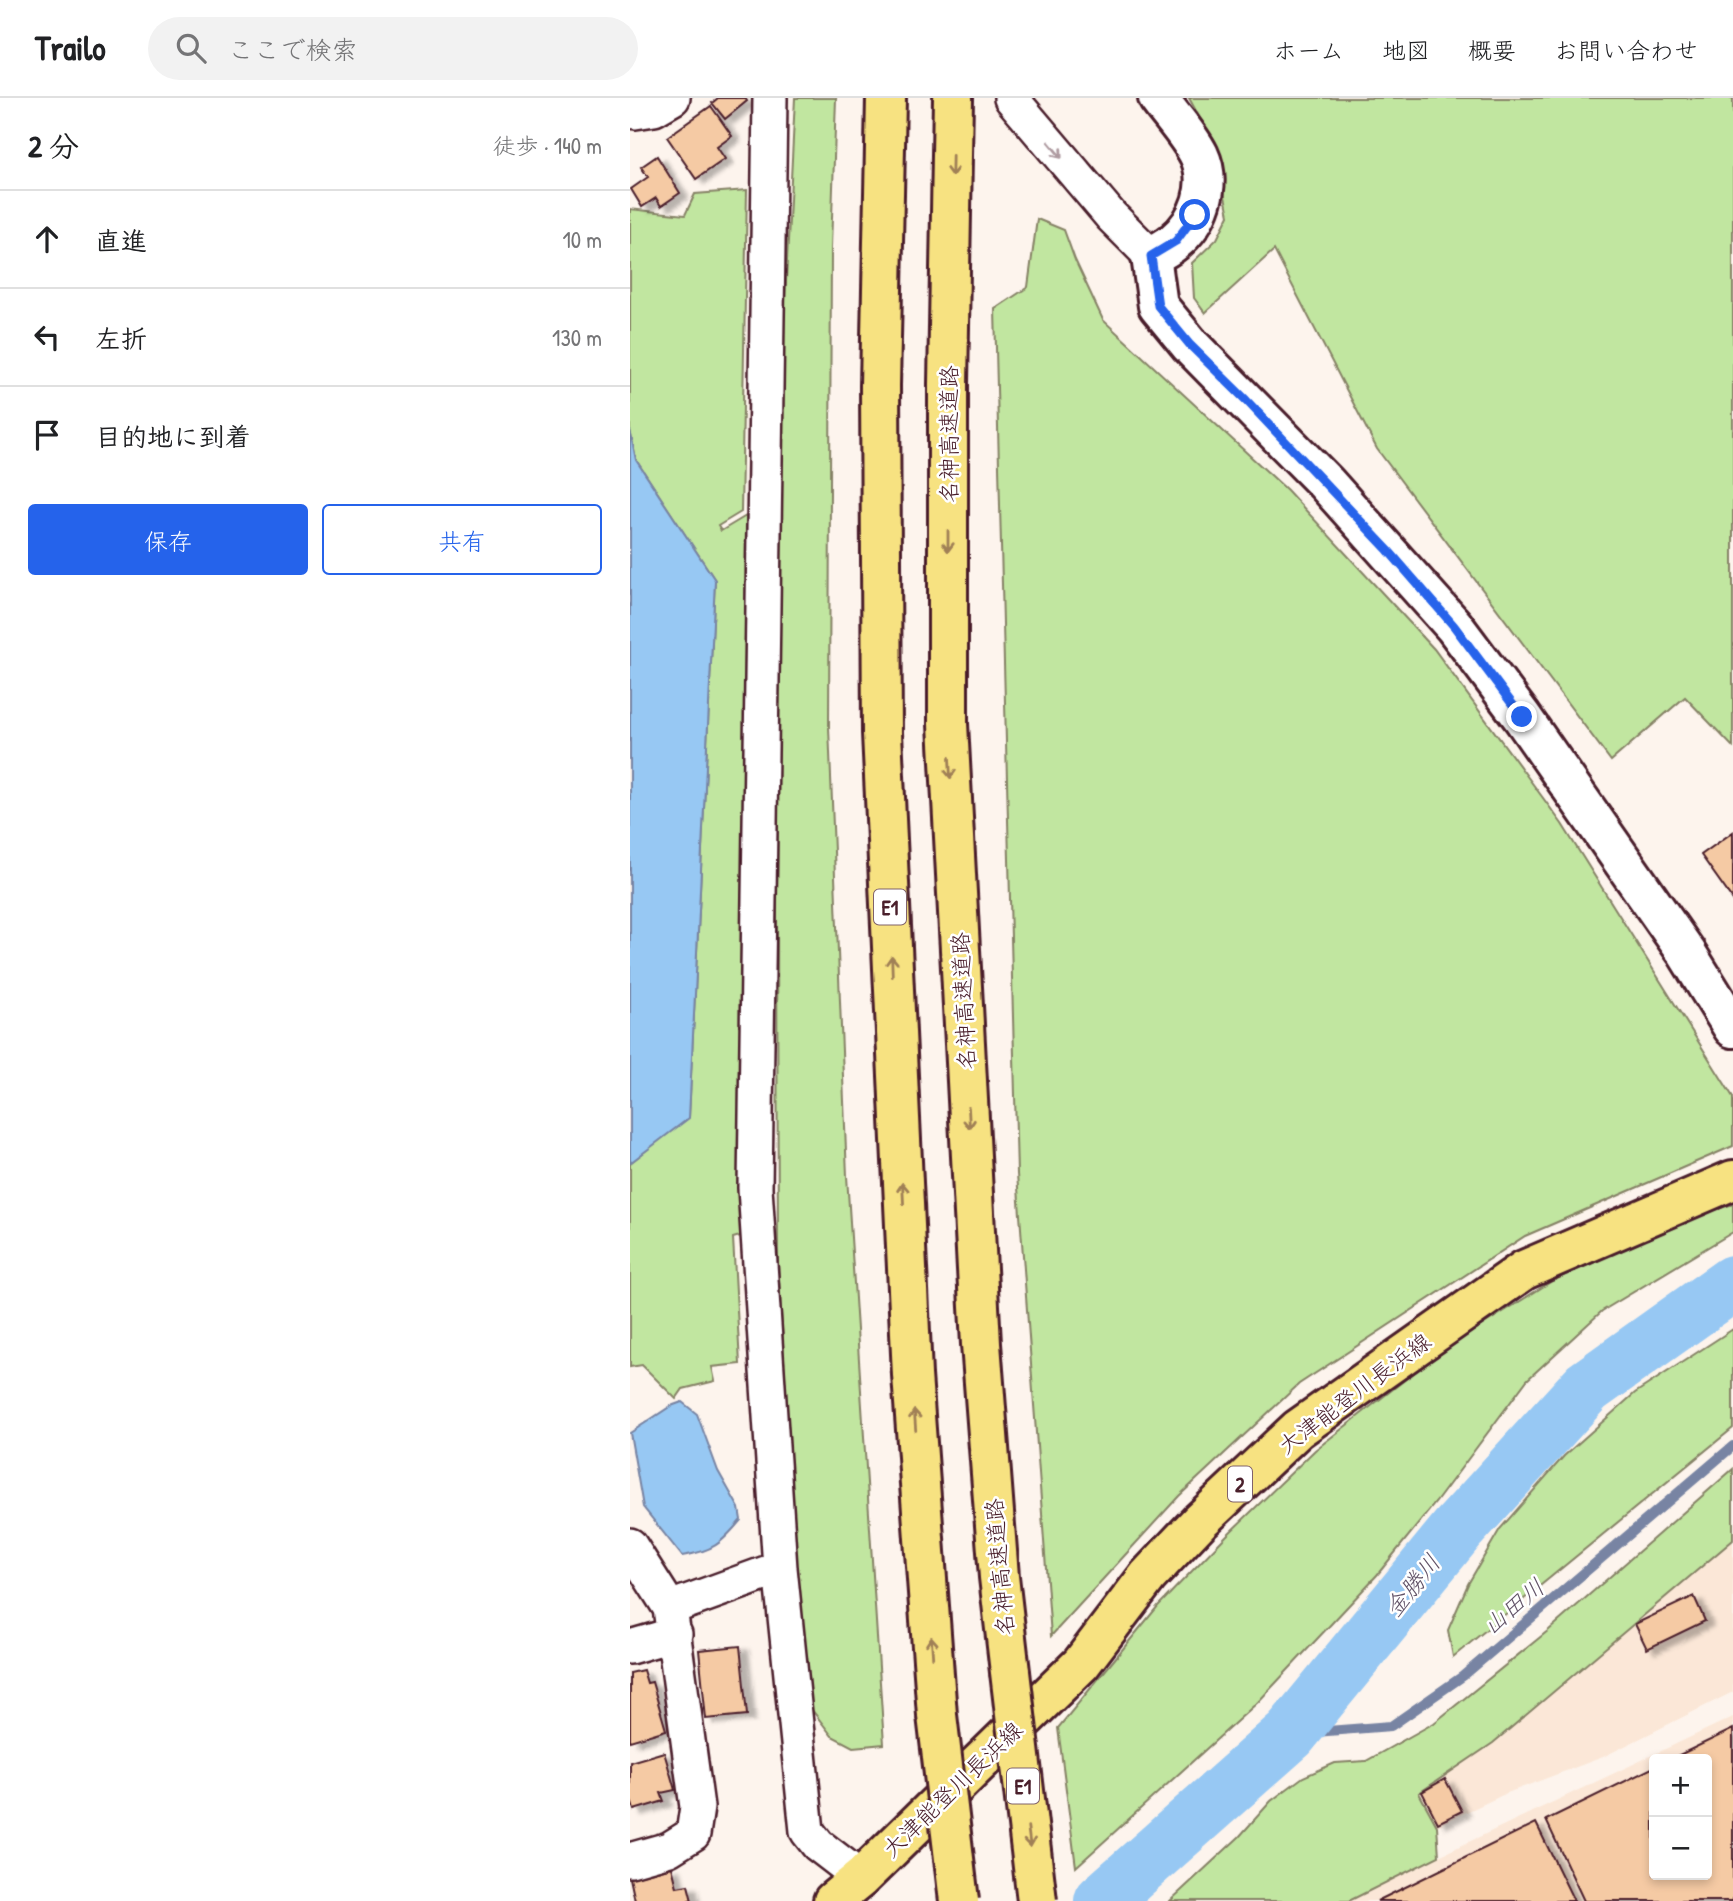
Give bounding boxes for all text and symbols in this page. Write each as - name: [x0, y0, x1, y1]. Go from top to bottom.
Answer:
- search box: [148, 17, 638, 80]
- text: Trailo: [35, 26, 106, 70]
- icon: search: [172, 29, 210, 67]
- text: ここで検索: [228, 32, 358, 67]
- text: ホーム: [1273, 34, 1344, 66]
- text: 地図: [1382, 34, 1430, 66]
- text: 概要: [1468, 34, 1516, 66]
- text: お問い合わせ: [1554, 34, 1698, 66]
- text: 2 分: [28, 126, 79, 166]
- text: 徒歩 · 140 m: [493, 130, 602, 161]
- one-way arrow: [1047, 141, 1063, 159]
- one-way arrow: [945, 154, 959, 177]
- route start: [1179, 199, 1210, 230]
- icon: ahead: [28, 220, 66, 258]
- text: 直進: [95, 223, 147, 258]
- text: 10 m: [562, 224, 602, 255]
- icon: left: [28, 318, 66, 356]
- text: 左折: [95, 321, 147, 356]
- text: 130 m: [552, 322, 602, 353]
- street label: 名神高速道路: [933, 365, 964, 503]
- icon: arrive: [28, 416, 66, 454]
- text: 目的地に到着: [95, 419, 251, 454]
- button: 保存: [28, 504, 308, 575]
- button: 共有: [322, 504, 602, 575]
- one-way arrow: [941, 529, 955, 552]
- route end: [1506, 701, 1537, 732]
- one-way arrow: [944, 756, 957, 779]
- road number: E1: [874, 890, 906, 924]
- street label: 名神高速道路: [944, 931, 982, 1071]
- one-way arrow: [886, 954, 899, 977]
- one-way arrow: [962, 1106, 975, 1129]
- one-way arrow: [896, 1182, 909, 1205]
- street label: 大津能登川長浜線: [1271, 1325, 1437, 1461]
- one-way arrow: [908, 1409, 921, 1432]
- road number: 2: [1228, 1466, 1252, 1502]
- street label: 名神高速道路: [978, 1497, 1020, 1637]
- water label: 金勝川: [1377, 1547, 1447, 1623]
- water label: 山田川: [1475, 1571, 1551, 1641]
- one-way arrow: [925, 1636, 938, 1659]
- street label: 大津能登川長浜線: [875, 1714, 1029, 1864]
- map controls: [1649, 1754, 1712, 1880]
- button: +: [1649, 1754, 1712, 1817]
- road number: E1: [1007, 1768, 1039, 1804]
- button: −: [1649, 1817, 1712, 1880]
- one-way arrow: [1023, 1825, 1036, 1847]

